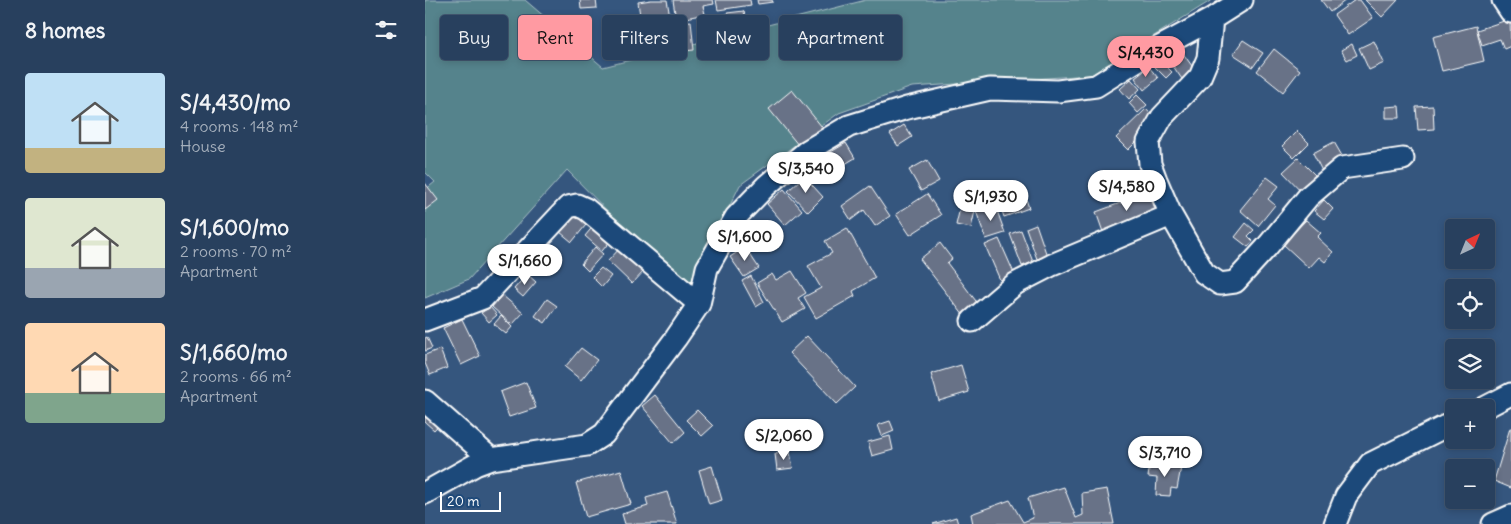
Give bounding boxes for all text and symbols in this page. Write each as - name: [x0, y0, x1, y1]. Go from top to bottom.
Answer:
- chip: Buy: [440, 15, 508, 60]
- chip: Rent: [518, 15, 592, 60]
- chip: Filters: [602, 15, 687, 60]
- chip: New: [697, 15, 769, 60]
- chip: Apartment: [779, 15, 902, 60]
- icon: filters: [372, 16, 400, 44]
- text: 8 homes: [25, 17, 105, 44]
- pin: S/4,430: [1100, 36, 1192, 78]
- text: S/4,430: [1118, 42, 1174, 62]
- text: S/4,430/mo: [180, 89, 291, 116]
- icon: home: [65, 93, 125, 153]
- text: 4 rooms · 148 m²: [180, 116, 299, 136]
- text: House: [180, 136, 226, 156]
- pin: S/3,540: [760, 152, 852, 194]
- text: S/3,540: [778, 158, 834, 178]
- pin: S/4,580: [1081, 170, 1173, 212]
- text: S/4,580: [1099, 176, 1155, 196]
- pin: S/1,930: [945, 180, 1037, 222]
- text: S/1,930: [964, 186, 1018, 206]
- text: S/1,600/mo: [180, 214, 289, 241]
- icon: home: [65, 218, 125, 278]
- north arrow: [1445, 219, 1495, 269]
- map controls: [1445, 219, 1495, 509]
- pin: S/1,600: [699, 220, 791, 262]
- text: S/1,600: [718, 226, 772, 246]
- text: 2 rooms · 70 m²: [180, 241, 292, 261]
- pin: S/1,660: [479, 244, 571, 286]
- text: S/1,660: [498, 250, 552, 270]
- text: Apartment: [180, 261, 258, 281]
- button: locate: [1445, 279, 1495, 329]
- text: S/1,660/mo: [180, 339, 287, 366]
- button: layers: [1445, 339, 1495, 389]
- icon: home: [65, 343, 125, 403]
- text: 2 rooms · 66 m²: [180, 366, 292, 386]
- text: Apartment: [180, 386, 258, 406]
- button: +: [1445, 399, 1495, 449]
- pin: S/2,060: [738, 418, 830, 461]
- text: S/2,060: [755, 425, 813, 445]
- pin: S/3,710: [1119, 436, 1211, 478]
- text: S/3,710: [1139, 442, 1191, 462]
- button: −: [1445, 459, 1495, 509]
- scale bar: [440, 489, 501, 512]
- text: 20 m: [447, 492, 480, 510]

